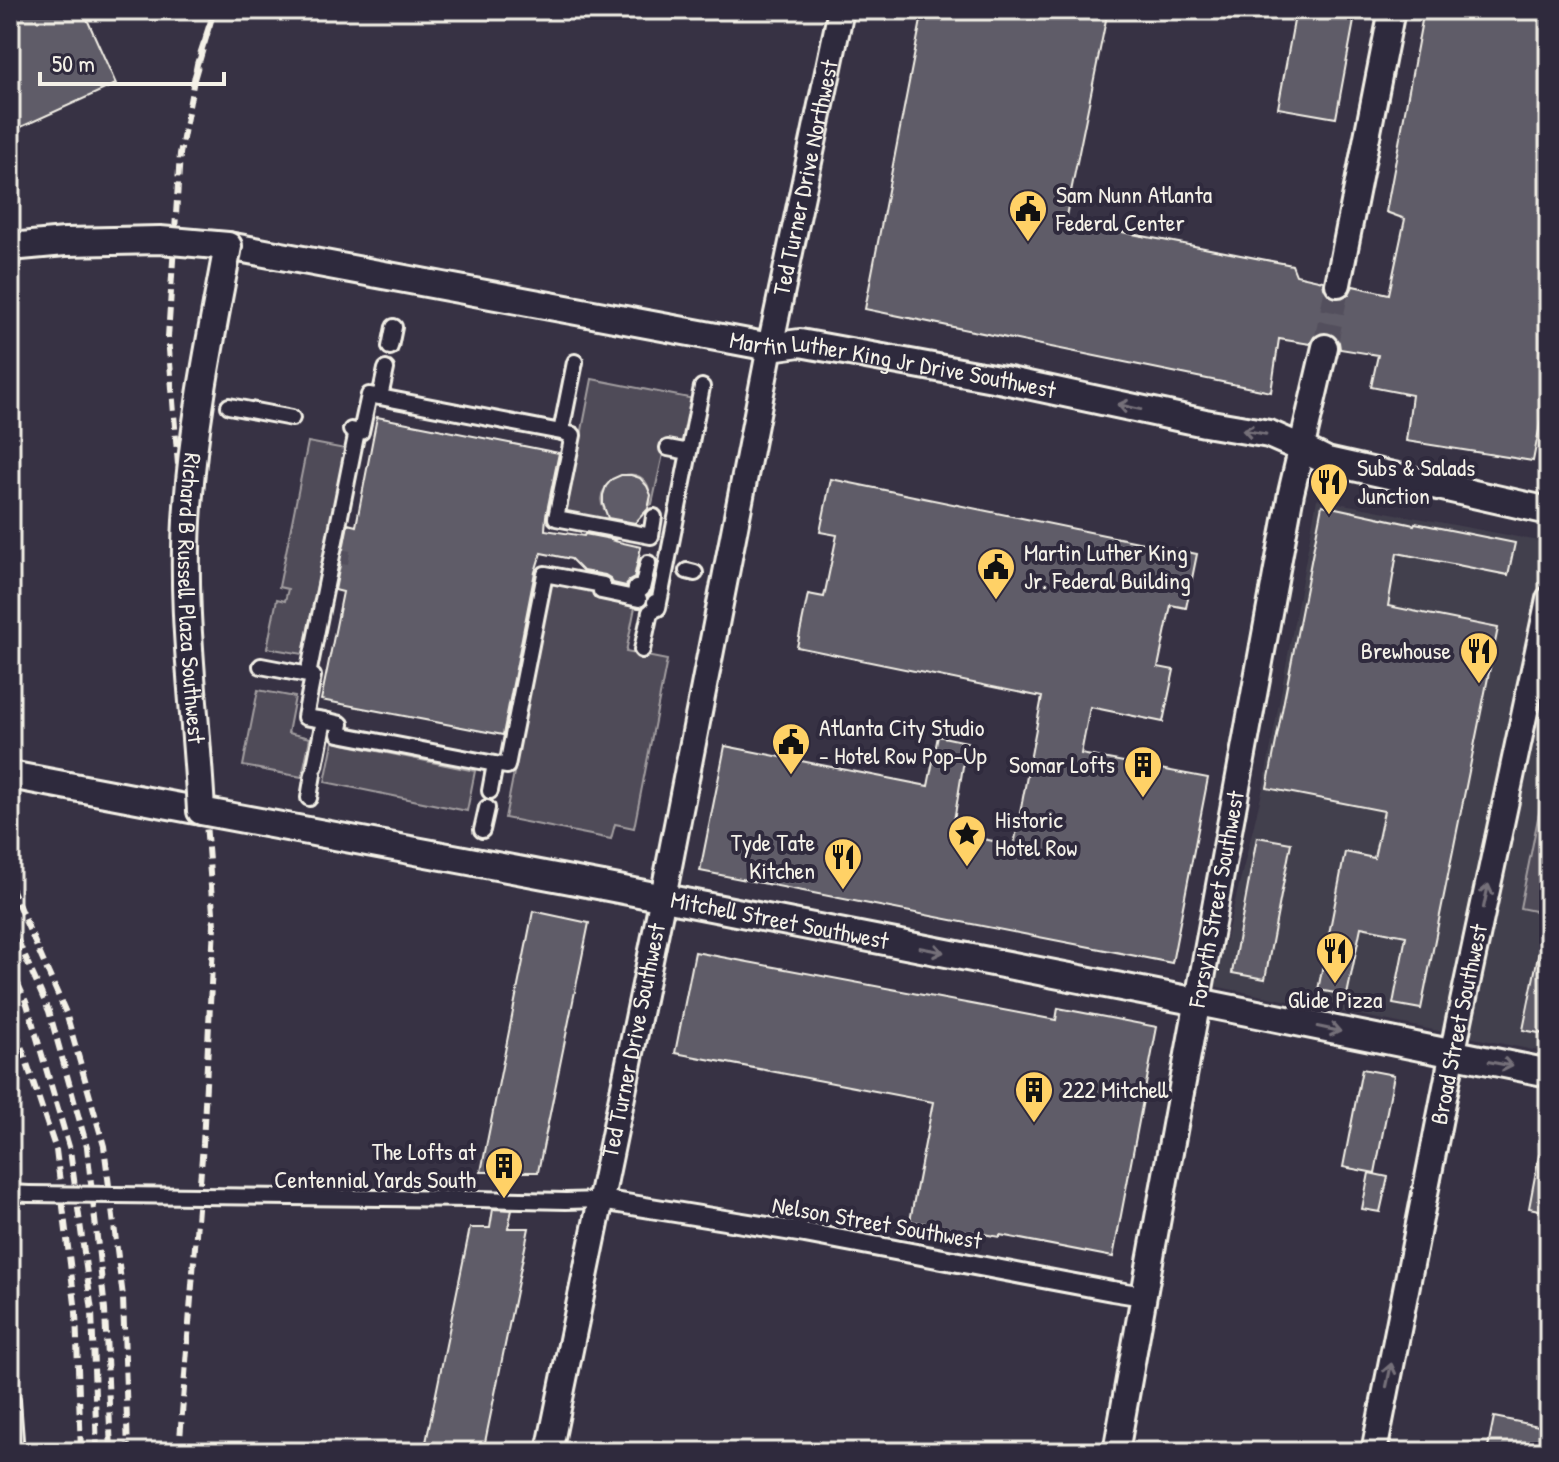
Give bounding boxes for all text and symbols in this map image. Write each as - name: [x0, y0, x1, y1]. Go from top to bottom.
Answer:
- scale bar: [40, 36, 224, 86]
- text: 50 m: [52, 47, 95, 79]
- street label: Ted Turner Drive Northwest: [764, 56, 845, 298]
- place label: Sam Nunn Atlanta Federal Center: [1055, 178, 1212, 238]
- public building icon: Sam Nunn Atlanta Federal Center: [1007, 188, 1049, 243]
- street label: Martin Luther King Jr Drive Southwest: [727, 323, 1059, 406]
- one-way arrow: [1116, 399, 1142, 414]
- one-way arrow: [1242, 423, 1267, 438]
- street label: Richard B Russell Plaza Southwest: [171, 451, 213, 745]
- place label: Subs & Salads Junction: [1357, 451, 1475, 511]
- restaurant icon: Subs & Salads Junction: [1308, 461, 1350, 516]
- place label: Martin Luther King Jr. Federal Building: [1024, 536, 1191, 596]
- public building icon: Martin Luther King Jr. Federal Building: [975, 546, 1017, 601]
- restaurant icon: Brewhouse: [1458, 630, 1500, 685]
- place label: Brewhouse: [1361, 634, 1451, 666]
- place label: Atlanta City Studio - Hotel Row Pop-Up: [819, 711, 987, 771]
- public building icon: Atlanta City Studio - Hotel Row Pop-Up: [770, 721, 812, 776]
- building icon: Somar Lofts: [1122, 744, 1164, 799]
- place label: Somar Lofts: [1009, 748, 1115, 780]
- street label: Forsyth Street Southwest: [1180, 787, 1251, 1011]
- place label: Historic Hotel Row: [995, 803, 1077, 863]
- place icon: Historic Hotel Row: [946, 813, 988, 868]
- place label: Tyde Tate Kitchen: [731, 826, 815, 886]
- restaurant icon: Tyde Tate Kitchen: [822, 836, 864, 891]
- street label: Mitchell Street Southwest: [668, 883, 892, 956]
- one-way arrow: [1479, 884, 1494, 909]
- street label: Ted Turner Drive Southwest: [593, 920, 672, 1160]
- street label: Broad Street Southwest: [1422, 920, 1494, 1127]
- restaurant icon: Glide Pizza: [1314, 930, 1356, 985]
- one-way arrow: [918, 943, 944, 958]
- place label: Glide Pizza: [1288, 983, 1382, 1015]
- one-way arrow: [1316, 1022, 1342, 1037]
- one-way arrow: [1487, 1058, 1513, 1073]
- building icon: 222 Mitchell: [1013, 1069, 1055, 1124]
- place label: 222 Mitchell: [1062, 1073, 1169, 1105]
- place label: The Lofts at Centennial Yards South: [274, 1135, 477, 1195]
- building icon: The Lofts at Centennial Yards South: [483, 1145, 525, 1200]
- street label: Nelson Street Southwest: [770, 1188, 985, 1256]
- one-way arrow: [1382, 1363, 1397, 1389]

